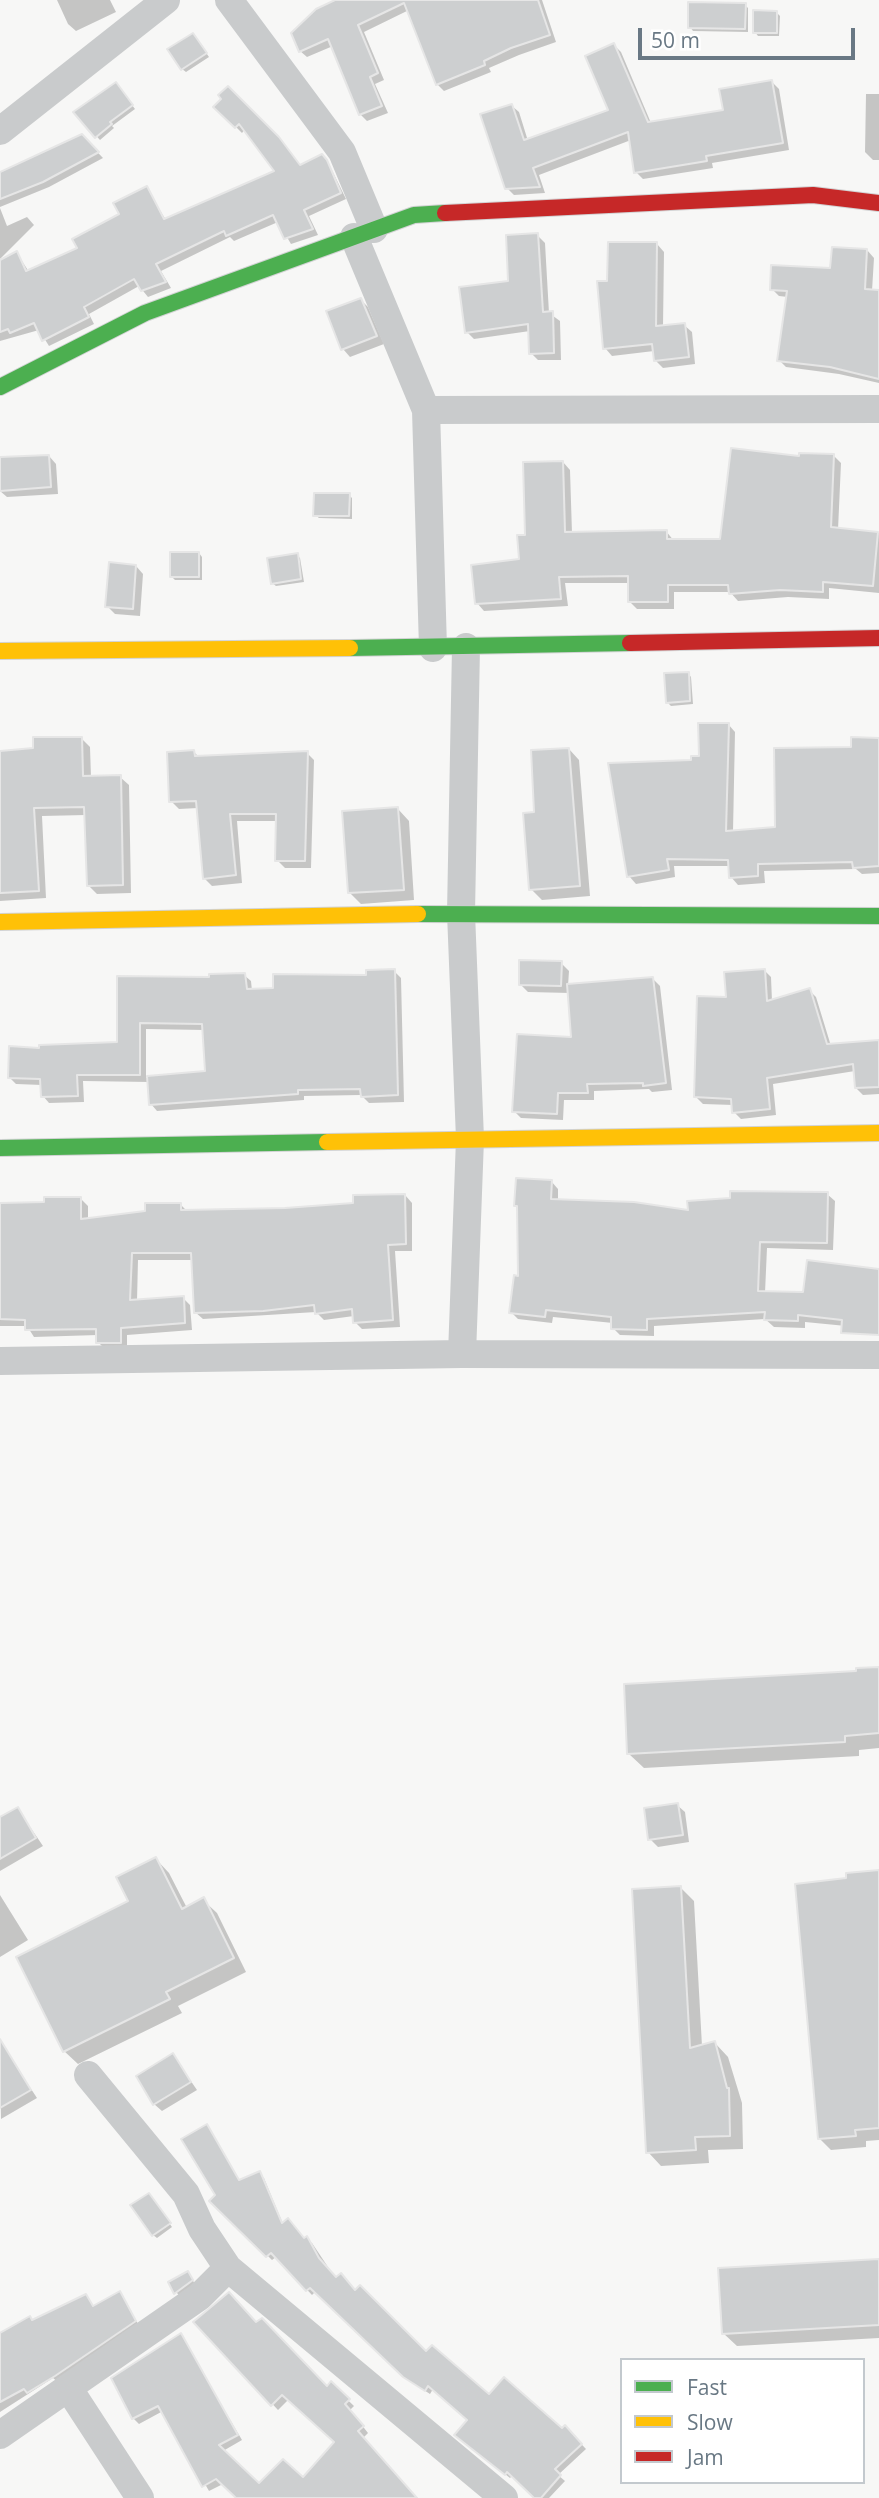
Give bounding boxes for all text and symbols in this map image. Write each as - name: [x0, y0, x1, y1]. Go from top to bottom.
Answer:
- scale bar: [641, 14, 858, 58]
- text: 50 m: [651, 26, 700, 54]
- legend: [620, 2358, 865, 2484]
- text: Fast: [687, 2373, 727, 2401]
- text: Slow: [687, 2408, 733, 2436]
- text: Jam: [687, 2443, 724, 2471]

